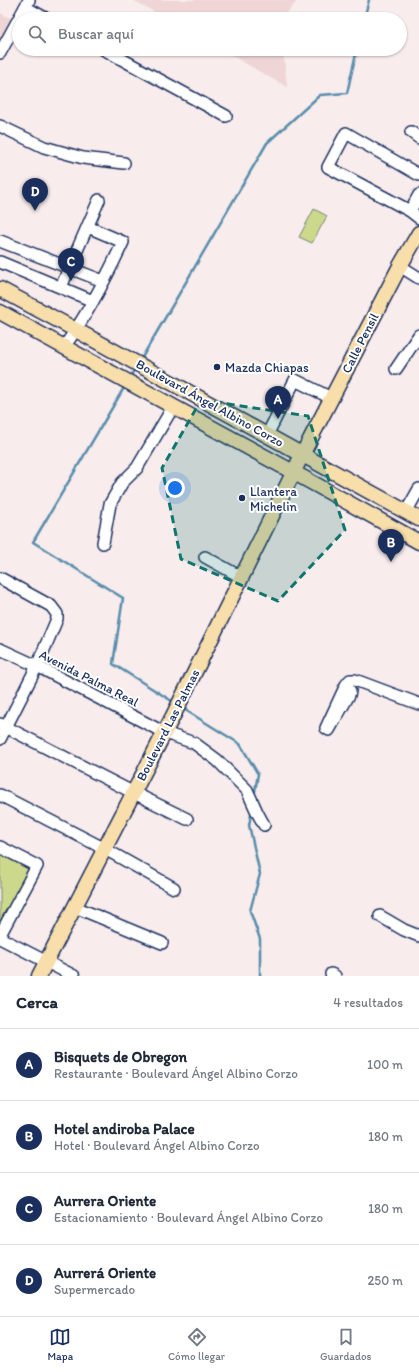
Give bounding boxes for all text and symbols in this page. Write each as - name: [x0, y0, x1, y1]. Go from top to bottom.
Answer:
- search box: [12, 12, 407, 56]
- icon: search: [26, 23, 48, 45]
- text: Buscar aquí: [58, 25, 134, 43]
- pin: D: [22, 178, 48, 211]
- pin: C: [58, 248, 84, 281]
- street label: Calle Pensil: [338, 310, 382, 376]
- street label: Boulevard Ángel Albino Corzo: [133, 356, 287, 450]
- place label: Mazda Chiapas: [225, 360, 309, 375]
- marker: Mazda Chiapas: [212, 362, 222, 372]
- pin: A: [265, 386, 291, 419]
- your location: [165, 478, 185, 498]
- place label: Llantera Michelin: [250, 484, 297, 514]
- marker: Llantera Michelin: [237, 493, 247, 503]
- pin: B: [378, 529, 404, 562]
- street label: Avenida Palma Real: [37, 646, 141, 710]
- street label: Boulevard Las Palmas: [133, 667, 203, 783]
- text: Cerca: [16, 992, 58, 1012]
- text: 4 resultados: [333, 995, 403, 1010]
- text: Bisquets de Obregon: [54, 1048, 187, 1066]
- text: A: [25, 1057, 33, 1072]
- text: 100 m: [367, 1057, 403, 1072]
- text: Restaurante · Boulevard Ángel Albino Corzo: [54, 1066, 298, 1081]
- text: Hotel andiroba Palace: [54, 1120, 195, 1138]
- text: B: [25, 1129, 33, 1144]
- text: 180 m: [368, 1129, 403, 1144]
- text: Hotel · Boulevard Ángel Albino Corzo: [54, 1138, 260, 1153]
- text: Aurrera Oriente: [54, 1192, 156, 1210]
- text: C: [25, 1201, 33, 1216]
- text: 180 m: [368, 1201, 403, 1216]
- text: Estacionamiento · Boulevard Ángel Albino Corzo: [54, 1210, 323, 1225]
- text: Aurrerá Oriente: [54, 1264, 156, 1282]
- text: D: [25, 1273, 33, 1288]
- text: 250 m: [367, 1273, 403, 1288]
- text: Supermercado: [54, 1282, 135, 1297]
- tab: Mapa: [47, 1326, 73, 1363]
- tab: Cómo llegar: [168, 1326, 225, 1363]
- tab: Guardados: [320, 1326, 372, 1363]

